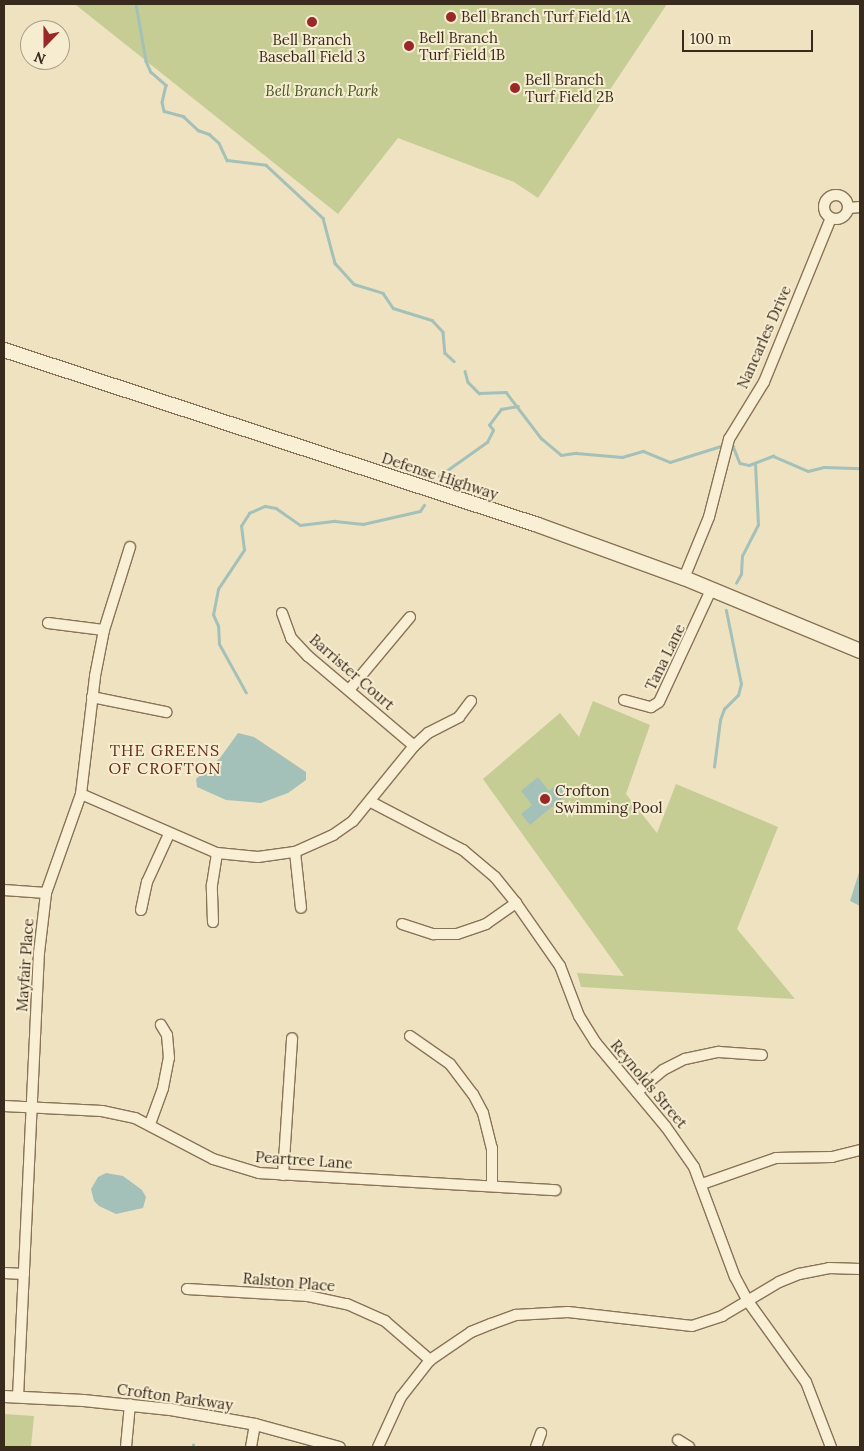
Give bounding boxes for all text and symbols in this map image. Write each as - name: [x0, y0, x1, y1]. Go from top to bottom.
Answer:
- place label: Bell Branch Turf Field 1A: [461, 8, 630, 26]
- marker: Bell Branch Turf Field 1A: [445, 11, 457, 23]
- marker: Bell Branch Baseball Field 3: [306, 16, 318, 28]
- north arrow: [20, 20, 70, 70]
- scale bar: [684, 20, 815, 52]
- place label: Bell Branch Turf Field 1B: [419, 28, 505, 63]
- text: 100 m: [690, 29, 731, 48]
- place label: Bell Branch Baseball Field 3: [259, 30, 365, 65]
- marker: Bell Branch Turf Field 1B: [403, 40, 415, 52]
- text: N: [31, 48, 48, 68]
- place label: Bell Branch Turf Field 2B: [525, 70, 614, 105]
- park label: Bell Branch Park: [265, 82, 379, 100]
- marker: Bell Branch Turf Field 2B: [509, 82, 521, 94]
- street label: Nancarles Drive: [733, 283, 795, 391]
- street label: Defense Highway: [380, 449, 500, 503]
- street label: Tana Lane: [641, 621, 689, 693]
- street label: Barrister Court: [306, 630, 398, 714]
- district label: THE GREENS OF CROFTON: [107, 740, 223, 778]
- place label: Crofton Swimming Pool: [555, 781, 663, 816]
- marker: Crofton Swimming Pool: [539, 793, 551, 805]
- street label: Mayfair Place: [13, 918, 37, 1012]
- street label: Reynolds Street: [607, 1036, 691, 1132]
- street label: Peartree Lane: [255, 1148, 353, 1172]
- street label: Ralston Place: [242, 1269, 336, 1295]
- street label: Crofton Parkway: [116, 1380, 234, 1414]

